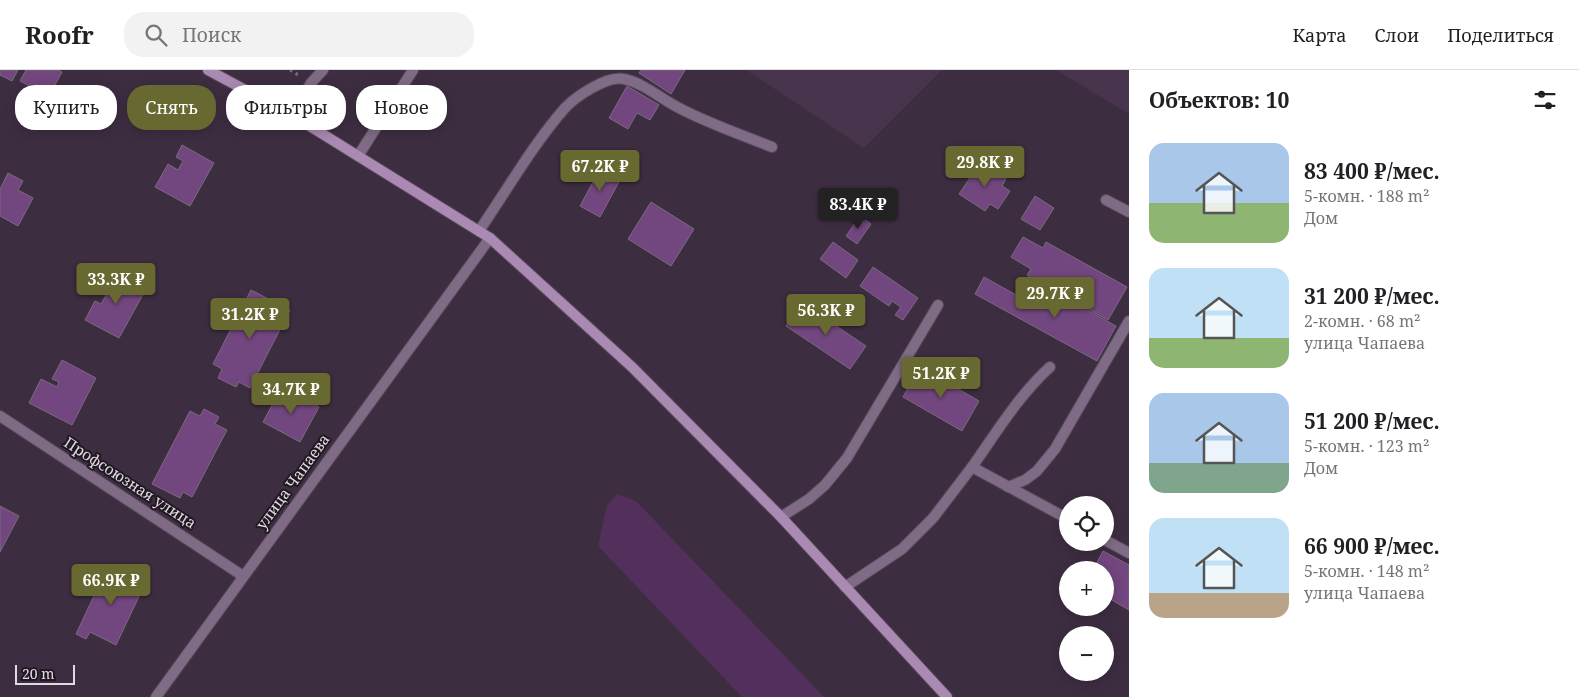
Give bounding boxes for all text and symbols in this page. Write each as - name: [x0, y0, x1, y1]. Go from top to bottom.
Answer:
- search box: [124, 12, 474, 57]
- text: Roofr: [25, 18, 94, 51]
- icon: search: [142, 21, 170, 49]
- text: Поиск: [182, 22, 241, 48]
- text: Карта: [1292, 23, 1347, 47]
- text: Слои: [1375, 23, 1419, 47]
- text: Поделиться: [1447, 23, 1554, 47]
- chip: Купить: [15, 85, 117, 130]
- chip: Снять: [127, 85, 216, 130]
- chip: Фильтры: [226, 85, 346, 130]
- chip: Новое: [356, 85, 447, 130]
- text: Объектов: 10: [1149, 86, 1289, 114]
- icon: filters: [1531, 86, 1559, 114]
- pin: 29.8K ₽: [939, 146, 1031, 188]
- pin: 67.2K ₽: [554, 150, 646, 192]
- text: 29.8K ₽: [956, 151, 1014, 173]
- text: 67.2K ₽: [571, 155, 629, 177]
- text: 83 400 ₽/мес.: [1304, 157, 1440, 185]
- icon: home: [1189, 163, 1249, 223]
- text: 5-комн. · 188 m²: [1304, 185, 1429, 207]
- pin: 83.4K ₽: [812, 188, 904, 230]
- text: 83.4K ₽: [829, 193, 887, 215]
- text: Дом: [1304, 207, 1338, 229]
- pin: 33.3K ₽: [70, 262, 162, 305]
- text: 33.3K ₽: [87, 268, 145, 290]
- pin: 29.7K ₽: [1009, 276, 1101, 319]
- text: 29.7K ₽: [1026, 282, 1084, 304]
- text: 31 200 ₽/мес.: [1304, 282, 1440, 310]
- icon: home: [1189, 288, 1249, 348]
- pin: 56.3K ₽: [780, 294, 872, 336]
- pin: 31.2K ₽: [204, 298, 296, 340]
- text: 56.3K ₽: [797, 299, 855, 321]
- text: 31.2K ₽: [221, 303, 279, 325]
- text: 2-комн. · 68 m²: [1304, 310, 1420, 332]
- text: улица Чапаева: [1304, 332, 1425, 354]
- pin: 51.2K ₽: [895, 356, 987, 399]
- text: 51.2K ₽: [912, 362, 970, 384]
- pin: 34.7K ₽: [245, 372, 337, 415]
- text: 34.7K ₽: [262, 378, 320, 400]
- text: 51 200 ₽/мес.: [1304, 407, 1440, 435]
- icon: home: [1189, 413, 1249, 473]
- street label: улица Чапаева: [251, 430, 334, 533]
- street label: Профсоюзная улица: [61, 432, 200, 532]
- text: 5-комн. · 123 m²: [1304, 435, 1429, 457]
- text: Дом: [1304, 457, 1338, 479]
- map controls: [1059, 496, 1114, 681]
- button: locate: [1059, 496, 1114, 551]
- text: 66 900 ₽/мес.: [1304, 532, 1440, 560]
- icon: home: [1189, 538, 1249, 598]
- text: 5-комн. · 148 m²: [1304, 560, 1429, 582]
- button: +: [1059, 561, 1114, 616]
- pin: 66.9K ₽: [65, 564, 157, 606]
- text: 66.9K ₽: [82, 569, 140, 591]
- text: улица Чапаева: [1304, 582, 1425, 604]
- button: −: [1059, 626, 1114, 681]
- scale bar: [15, 662, 75, 685]
- text: 20 m: [22, 664, 55, 683]

